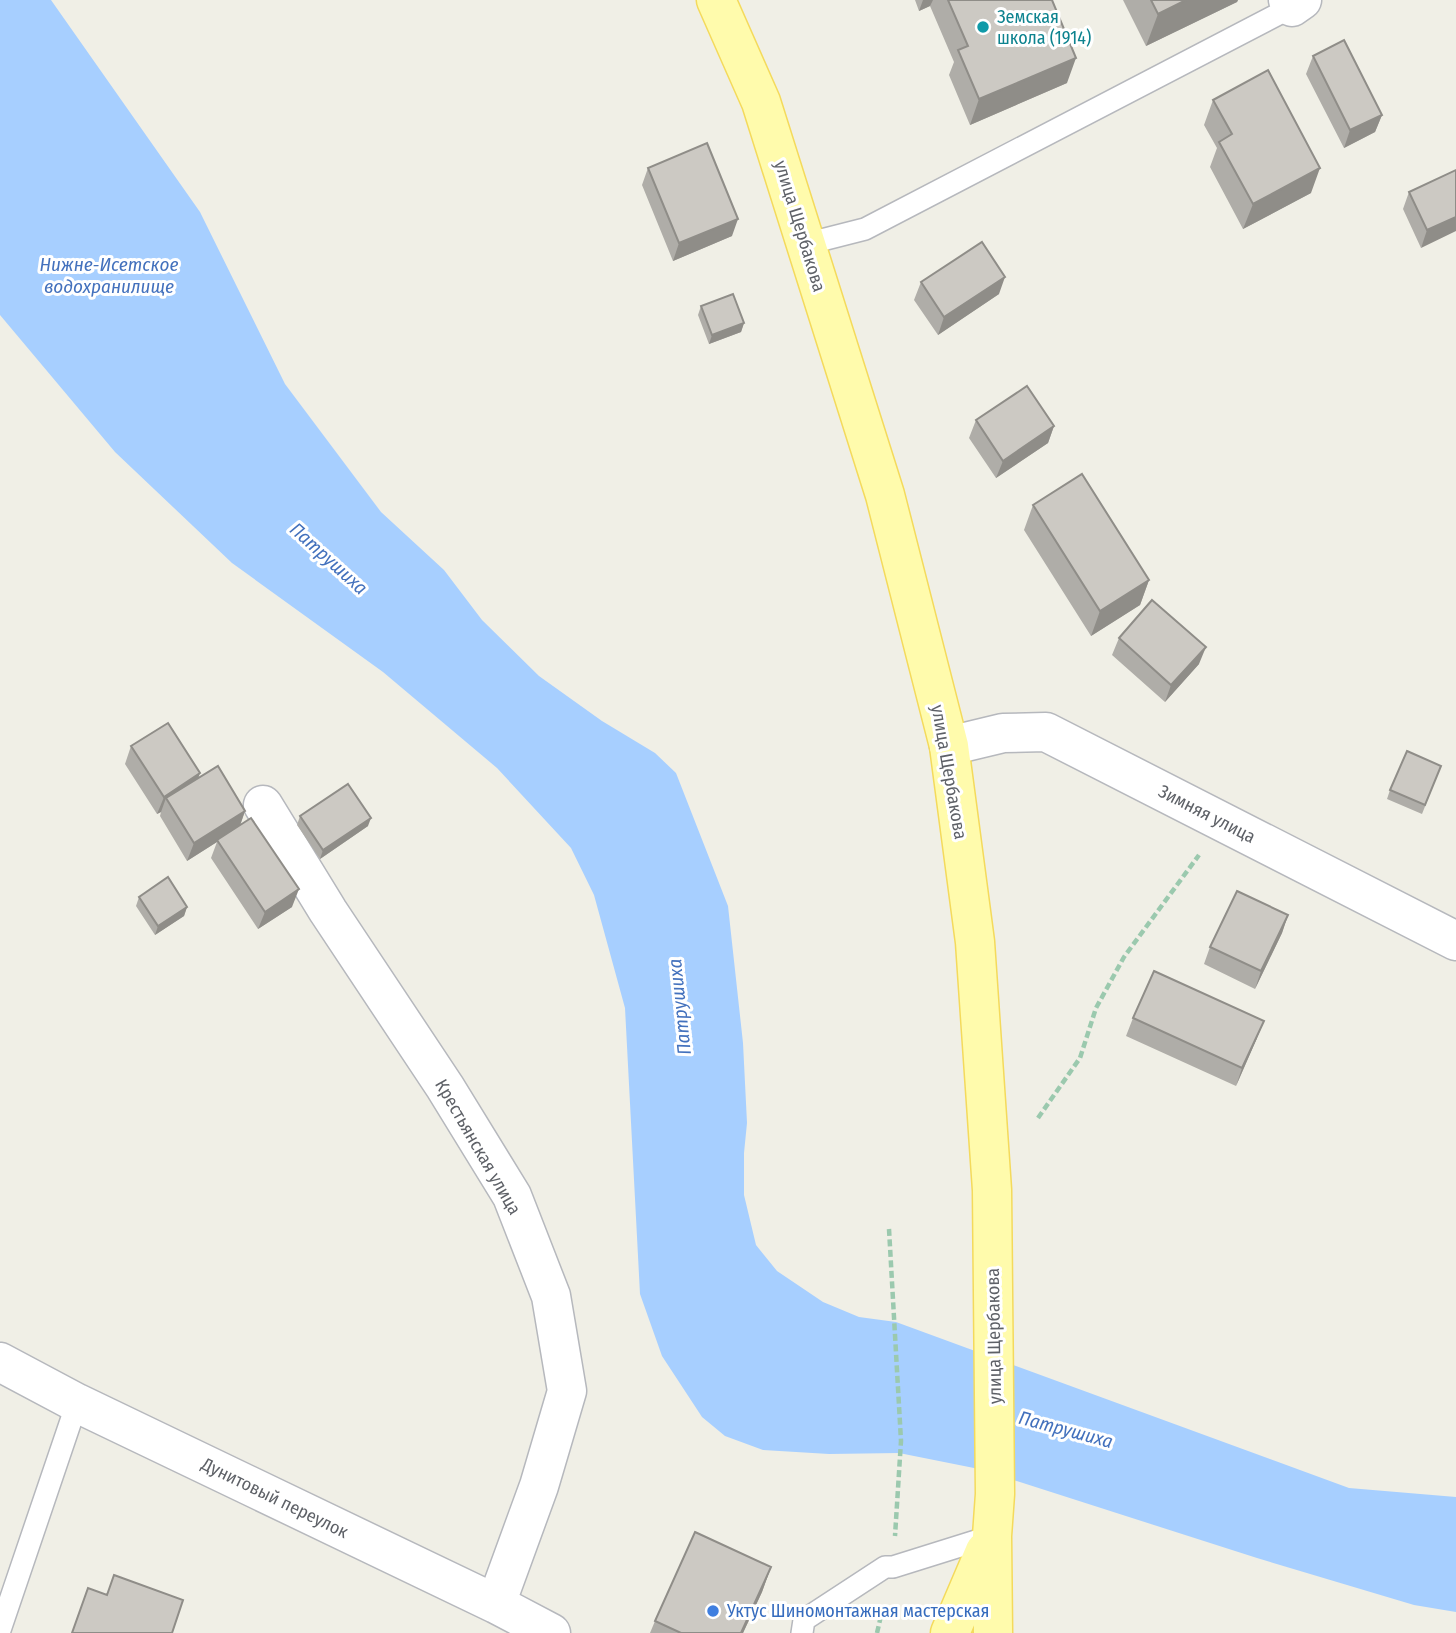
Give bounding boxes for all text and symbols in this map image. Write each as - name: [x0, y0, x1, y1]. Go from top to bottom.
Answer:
- place label: Земская школа (1914): [997, 6, 1091, 49]
- marker: Земская школа (1914): [975, 19, 991, 35]
- street label: улица Щербакова: [770, 158, 830, 295]
- water label: Нижне-Исетское водохранилище: [40, 253, 179, 298]
- water label: Патрушиха: [285, 518, 372, 599]
- street label: улица Щербакова: [926, 703, 972, 841]
- street label: Зимняя улица: [1155, 780, 1259, 848]
- water label: Патрушиха: [663, 958, 696, 1056]
- street label: Крестьянская улица: [430, 1075, 526, 1219]
- street label: улица Щербакова: [982, 1268, 1006, 1404]
- water label: Патрушиха: [1016, 1406, 1115, 1453]
- street label: Дунитовый переулок: [197, 1453, 352, 1543]
- place label: Уктус Шиномонтажная мастерская: [726, 1600, 989, 1622]
- marker: Уктус Шиномонтажная мастерская: [705, 1603, 721, 1619]

